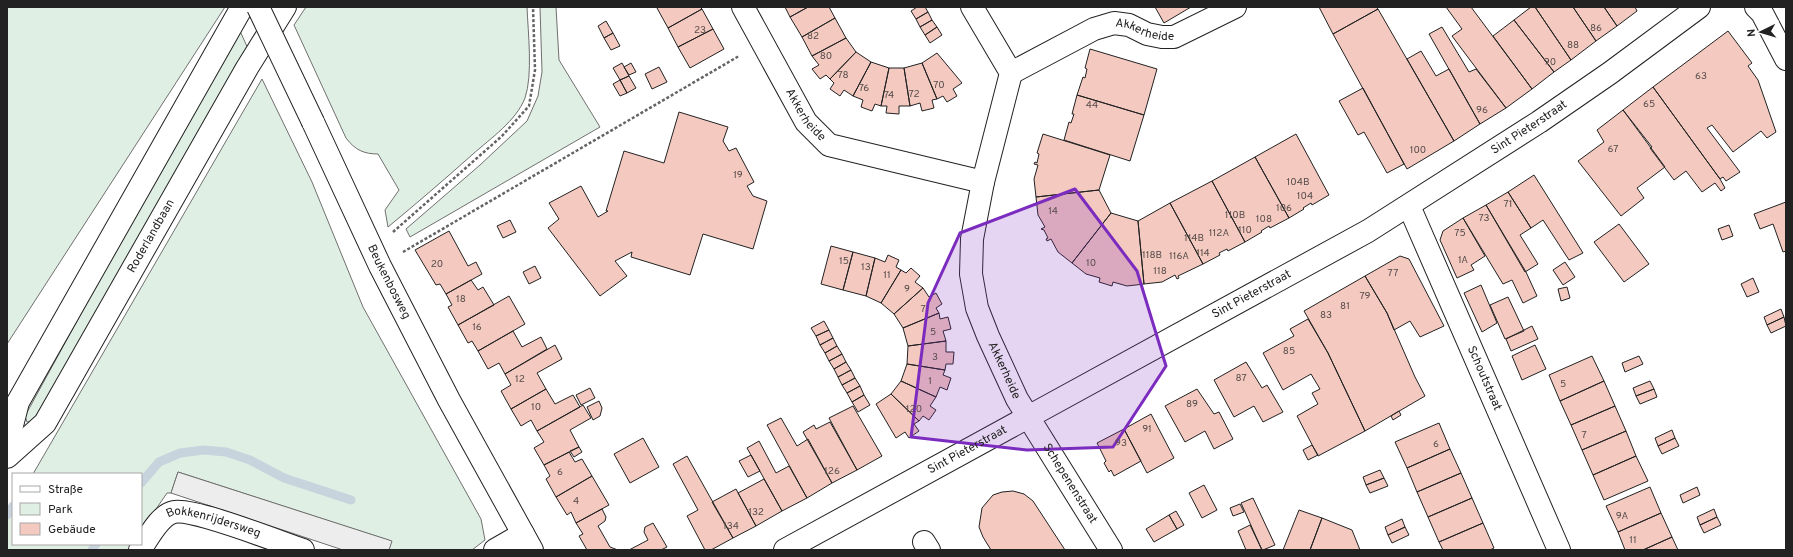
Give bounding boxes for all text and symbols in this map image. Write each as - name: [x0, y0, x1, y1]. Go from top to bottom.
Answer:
- north arrow: [1741, 12, 1781, 52]
- street label: Akkerheide: [1114, 15, 1174, 45]
- house number: 86: [1590, 22, 1602, 35]
- house number: 23: [694, 24, 706, 37]
- text: N: [1745, 28, 1759, 37]
- house number: 82: [807, 30, 819, 43]
- house number: 88: [1567, 39, 1579, 52]
- house number: 80: [820, 50, 832, 63]
- house number: 90: [1544, 56, 1556, 69]
- house number: 78: [837, 69, 849, 82]
- house number: 63: [1695, 70, 1707, 83]
- house number: 70: [933, 79, 945, 92]
- house number: 76: [859, 82, 869, 95]
- street label: Akkerheide: [781, 86, 829, 145]
- house number: 72: [908, 88, 920, 101]
- house number: 74: [884, 89, 894, 102]
- street label: Sint Pieterstraat: [1488, 97, 1570, 158]
- house number: 65: [1643, 98, 1655, 111]
- house number: 44: [1086, 99, 1098, 112]
- house number: 96: [1476, 104, 1488, 117]
- house number: 67: [1608, 143, 1619, 156]
- house number: 100: [1410, 144, 1426, 157]
- house number: 19: [733, 169, 743, 182]
- house number: 104B: [1287, 176, 1309, 189]
- house number: 104: [1297, 190, 1313, 203]
- street label: Roderlandbaan: [124, 196, 179, 276]
- house number: 71: [1503, 198, 1513, 211]
- house number: 106: [1276, 202, 1292, 215]
- house number: 14: [1048, 205, 1058, 218]
- house number: 110B: [1225, 209, 1245, 222]
- house number: 73: [1478, 212, 1490, 225]
- house number: 108: [1256, 213, 1272, 226]
- house number: 110: [1238, 224, 1252, 237]
- house number: 112A: [1209, 227, 1229, 240]
- house number: 75: [1454, 227, 1466, 240]
- house number: 114B: [1184, 232, 1204, 245]
- street label: Beukenbosweg: [363, 242, 414, 322]
- house number: 114: [1196, 247, 1210, 260]
- house number: 118B: [1142, 249, 1162, 262]
- house number: 116A: [1169, 250, 1189, 263]
- house number: 1A: [1458, 254, 1468, 267]
- house number: 15: [839, 255, 849, 268]
- house number: 10: [1086, 257, 1096, 270]
- house number: 20: [431, 258, 443, 271]
- house number: 13: [861, 261, 871, 274]
- house number: 118: [1153, 265, 1167, 278]
- street label: Sint Pieterstraat: [1209, 267, 1294, 323]
- house number: 77: [1388, 267, 1398, 280]
- house number: 11: [883, 269, 891, 282]
- house number: 9: [904, 283, 910, 296]
- house number: 79: [1359, 290, 1371, 303]
- house number: 18: [456, 293, 466, 306]
- house number: 81: [1340, 300, 1350, 313]
- house number: 7: [920, 303, 926, 316]
- house number: 83: [1320, 309, 1332, 322]
- house number: 16: [472, 321, 482, 334]
- house number: 5: [930, 326, 936, 339]
- street label: Akkerheide: [984, 339, 1024, 402]
- street label: Schoutstraat: [1463, 344, 1505, 413]
- house number: 85: [1283, 345, 1295, 358]
- house number: 3: [932, 351, 938, 364]
- house number: 87: [1235, 372, 1247, 385]
- house number: 12: [515, 373, 525, 386]
- house number: 1: [928, 375, 932, 388]
- house number: 5: [1560, 378, 1566, 391]
- house number: 89: [1186, 398, 1198, 411]
- house number: 10: [531, 401, 541, 414]
- house number: 120: [906, 403, 922, 416]
- street label: Sint Pieterstraat: [925, 422, 1010, 478]
- house number: 91: [1142, 423, 1152, 436]
- house number: 7: [1581, 429, 1587, 442]
- house number: 93: [1115, 437, 1127, 450]
- house number: 6: [1433, 438, 1439, 451]
- street label: Schepenenstraat: [1039, 441, 1101, 527]
- house number: 126: [824, 465, 840, 478]
- house number: 6: [557, 466, 563, 479]
- legend: [12, 473, 142, 545]
- text: Straße: [48, 482, 83, 498]
- house number: 4: [573, 495, 579, 508]
- text: Park: [48, 502, 73, 518]
- street label: Bokkenrijdersweg: [164, 504, 263, 542]
- house number: 132: [748, 506, 764, 519]
- house number: 9A: [1616, 510, 1628, 523]
- house number: 134: [723, 520, 739, 533]
- text: Gebäude: [48, 522, 96, 538]
- house number: 11: [1629, 534, 1637, 547]

